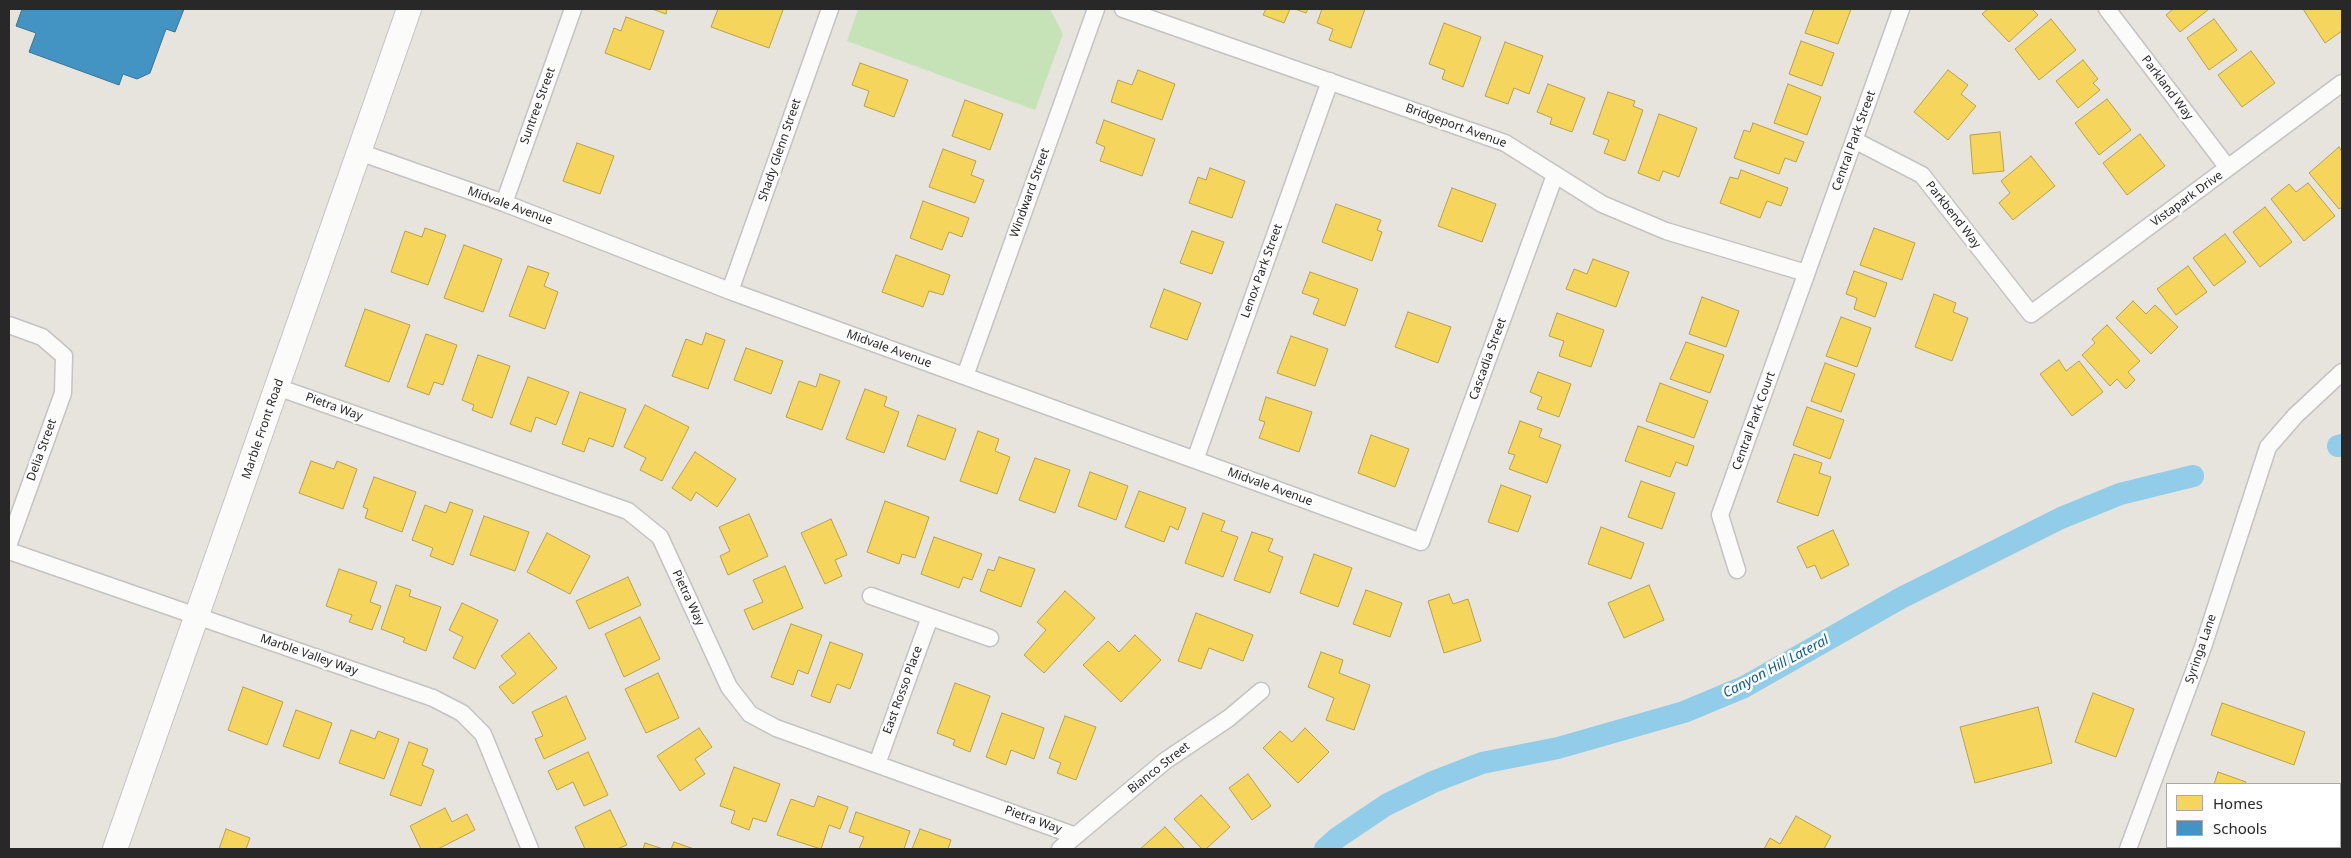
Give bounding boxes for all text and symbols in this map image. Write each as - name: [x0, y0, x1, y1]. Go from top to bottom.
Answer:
- street label: Parkland Way: [2138, 53, 2196, 123]
- street label: Suntree Street: [517, 66, 559, 146]
- street label: Central Park Street: [1829, 89, 1879, 193]
- street label: Shady Glenn Street: [756, 97, 804, 203]
- street label: Bridgeport Avenue: [1403, 101, 1509, 151]
- street label: Windward Street: [1007, 146, 1053, 240]
- street label: Vistapark Drive: [2148, 168, 2226, 230]
- street label: Parkbend Way: [1922, 179, 1984, 251]
- street label: Midvale Avenue: [466, 184, 554, 228]
- street label: Lenox Park Street: [1238, 222, 1286, 320]
- street label: Cascadia Street: [1466, 316, 1510, 402]
- street label: Midvale Avenue: [845, 327, 933, 371]
- street label: Central Park Court: [1729, 370, 1779, 472]
- street label: Marble Front Road: [239, 377, 287, 481]
- street label: Pietra Way: [303, 390, 365, 424]
- street label: Delia Street: [24, 417, 60, 483]
- street label: Midvale Avenue: [1226, 465, 1314, 509]
- street label: Pietra Way: [669, 568, 707, 628]
- street label: Syringa Lane: [2182, 612, 2220, 686]
- street label: Marble Valley Way: [258, 632, 360, 678]
- water label: Canyon Hill Lateral: [1720, 632, 1832, 702]
- street label: East Rosso Place: [880, 644, 926, 736]
- street label: Bianco Street: [1125, 739, 1193, 797]
- legend: [2166, 783, 2341, 848]
- text: Homes: [2213, 793, 2263, 813]
- street label: Pietra Way: [1002, 803, 1064, 837]
- text: Schools: [2213, 818, 2267, 838]

